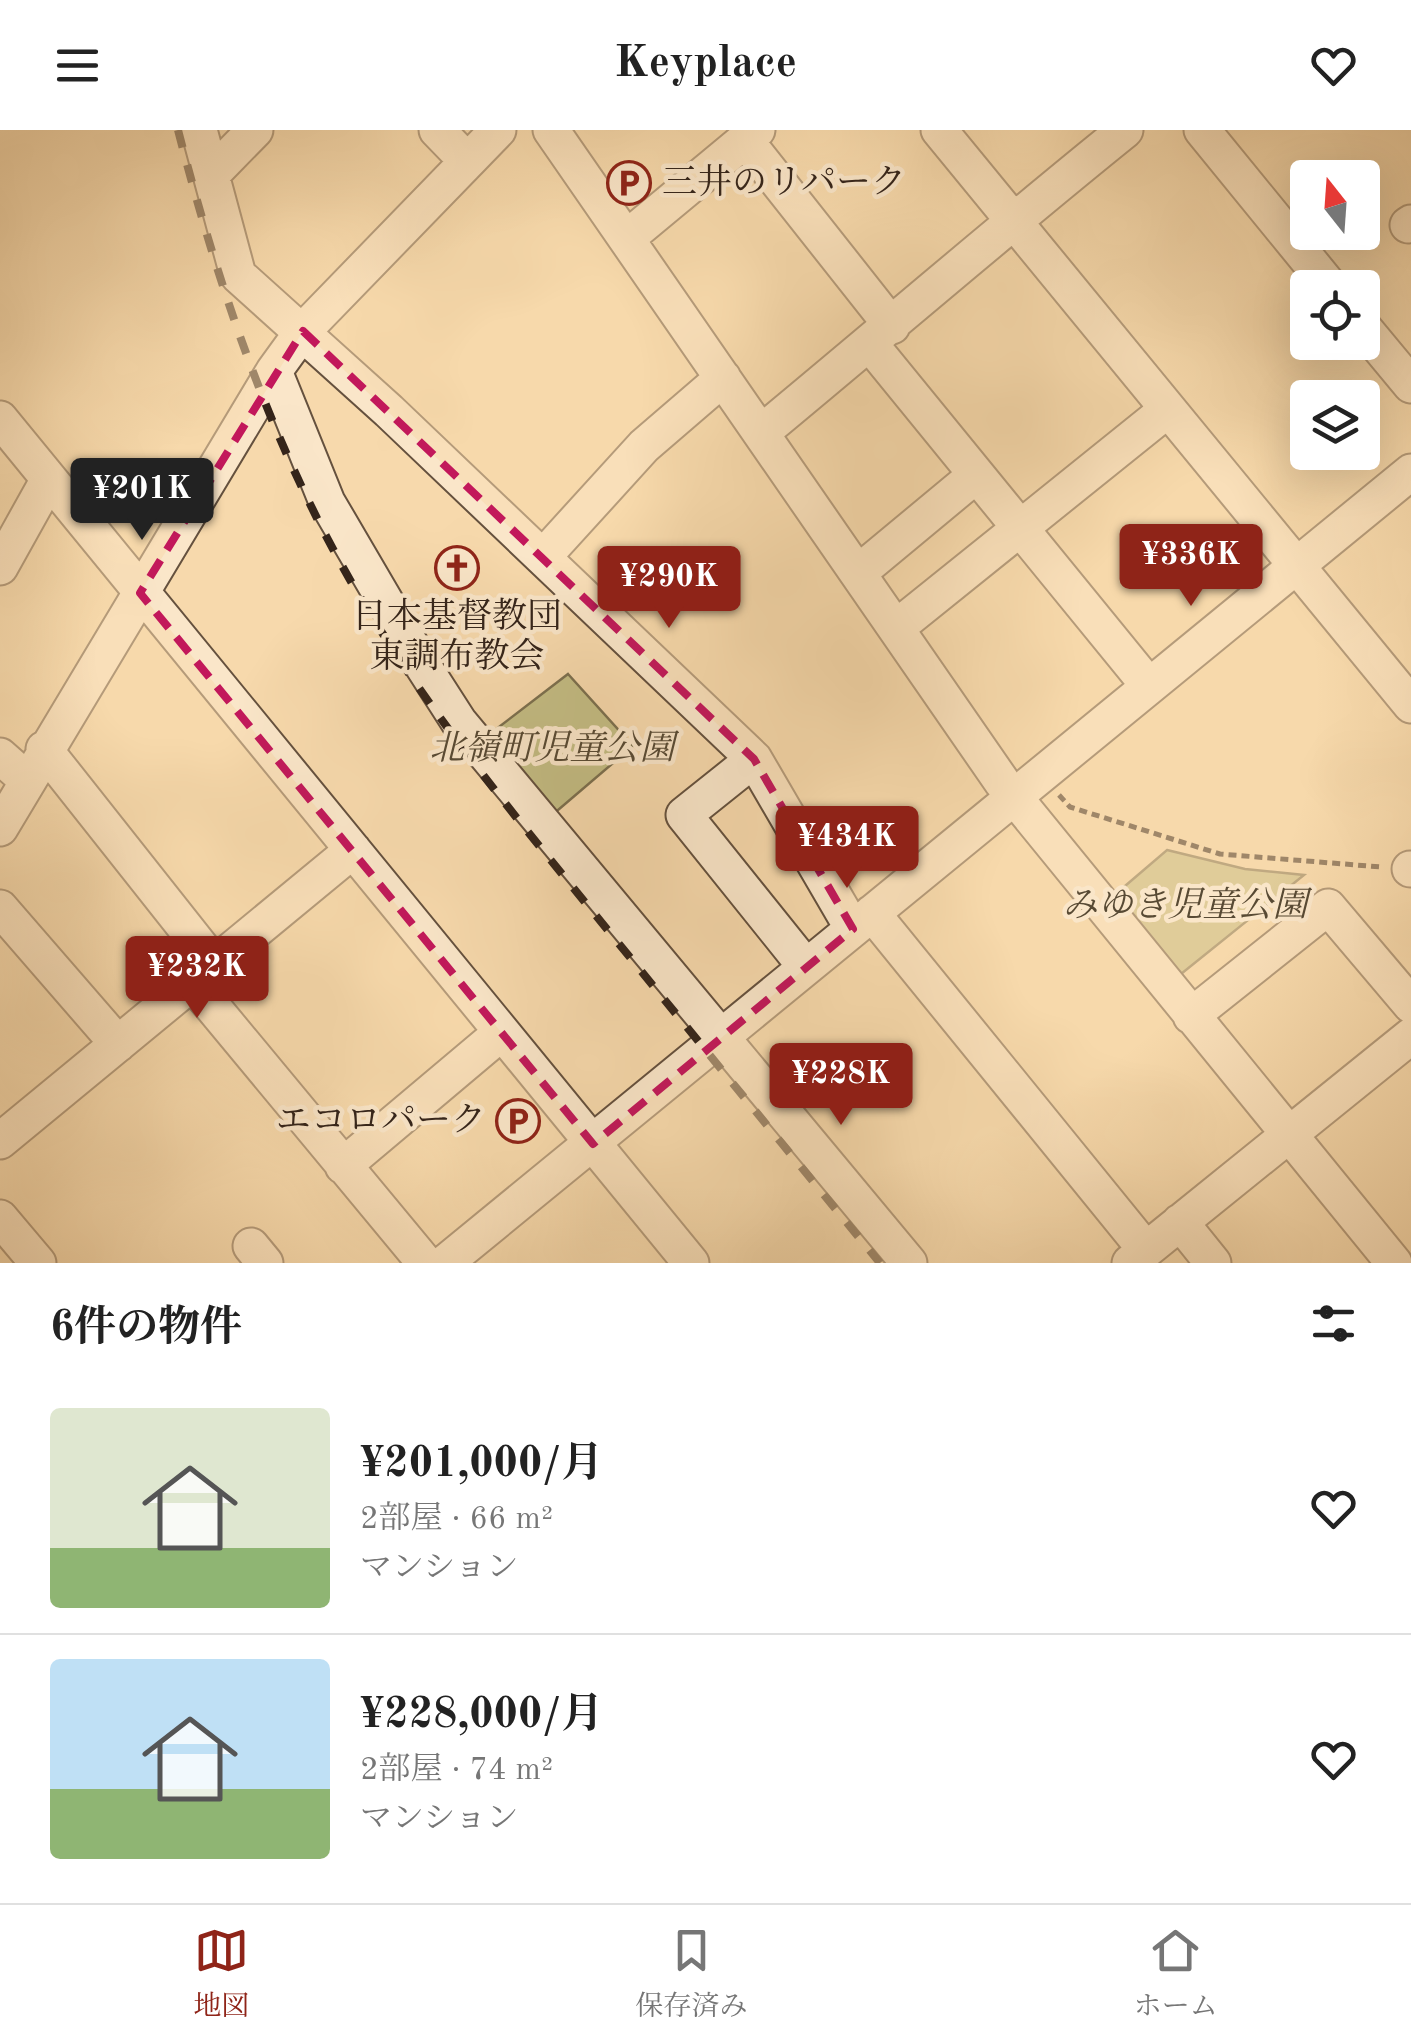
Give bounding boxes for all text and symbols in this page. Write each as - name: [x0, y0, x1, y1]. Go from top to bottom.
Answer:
- icon: menu: [50, 38, 105, 93]
- icon: heart: [1306, 38, 1361, 93]
- text: Keyplace: [614, 42, 797, 87]
- parking icon: 三井のリパーク: [606, 160, 652, 206]
- north arrow: [1290, 160, 1380, 250]
- map controls: [1290, 160, 1380, 470]
- place label: 三井のリパーク: [662, 164, 906, 201]
- button: locate: [1290, 270, 1380, 360]
- button: layers: [1290, 380, 1380, 470]
- pin: ¥201K: [72, 458, 212, 543]
- text: ¥201K: [93, 474, 191, 506]
- pin: ¥336K: [1121, 524, 1261, 609]
- text: ¥336K: [1142, 540, 1240, 572]
- church icon: 日本基督教団 東調布教会: [434, 545, 480, 591]
- pin: ¥290K: [599, 546, 739, 631]
- text: ¥290K: [620, 562, 718, 594]
- place label: 日本基督教団 東調布教会: [352, 597, 562, 675]
- park label: 北嶺町児童公園: [429, 729, 679, 767]
- pin: ¥434K: [777, 806, 917, 891]
- text: ¥434K: [798, 822, 896, 854]
- park label: みゆき児童公園: [1062, 886, 1312, 924]
- pin: ¥232K: [127, 936, 267, 1021]
- text: ¥232K: [148, 952, 246, 984]
- pin: ¥228K: [771, 1043, 911, 1128]
- text: ¥228K: [792, 1059, 890, 1091]
- parking icon: エコロパーク: [495, 1098, 541, 1144]
- place label: エコロパーク: [276, 1104, 486, 1139]
- icon: filters: [1306, 1296, 1361, 1351]
- text: 6件の物件: [50, 1308, 242, 1350]
- text: ¥201,000/月: [360, 1444, 603, 1486]
- icon: home: [130, 1448, 250, 1568]
- icon: heart: [1306, 1481, 1361, 1536]
- text: 2部屋 · 66 m²: [360, 1504, 553, 1536]
- text: マンション: [360, 1553, 519, 1585]
- text: ¥228,000/月: [360, 1695, 603, 1737]
- icon: home: [130, 1699, 250, 1819]
- icon: heart: [1306, 1732, 1361, 1787]
- text: 2部屋 · 74 m²: [360, 1755, 553, 1787]
- text: マンション: [360, 1804, 519, 1836]
- tab: 地図: [193, 1923, 249, 2026]
- tab: 保存済み: [635, 1923, 748, 2026]
- tab: ホーム: [1134, 1923, 1218, 2026]

